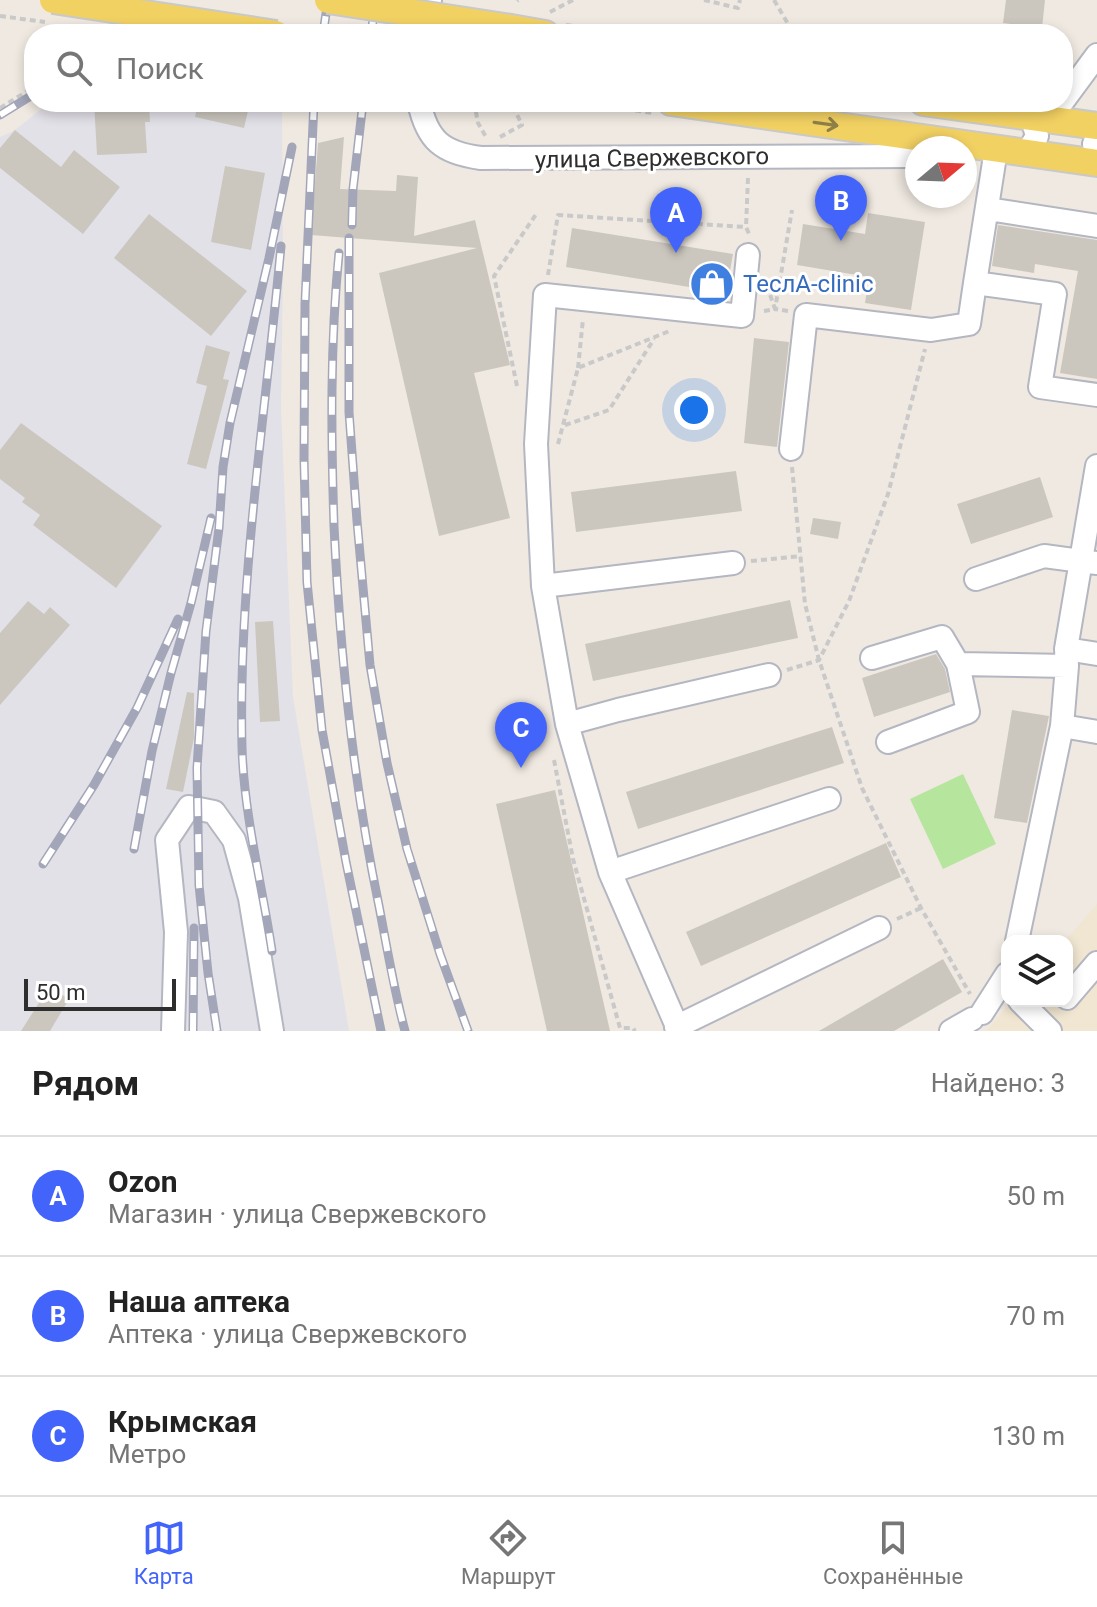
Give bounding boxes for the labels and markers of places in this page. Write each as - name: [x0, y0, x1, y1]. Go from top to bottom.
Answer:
- pin: B: [815, 175, 867, 241]
- pin: A: [650, 187, 702, 253]
- shop icon: ТеслА-clinic: [688, 260, 736, 308]
- place label: ТеслА-clinic: [743, 270, 874, 298]
- pin: C: [495, 702, 547, 768]

